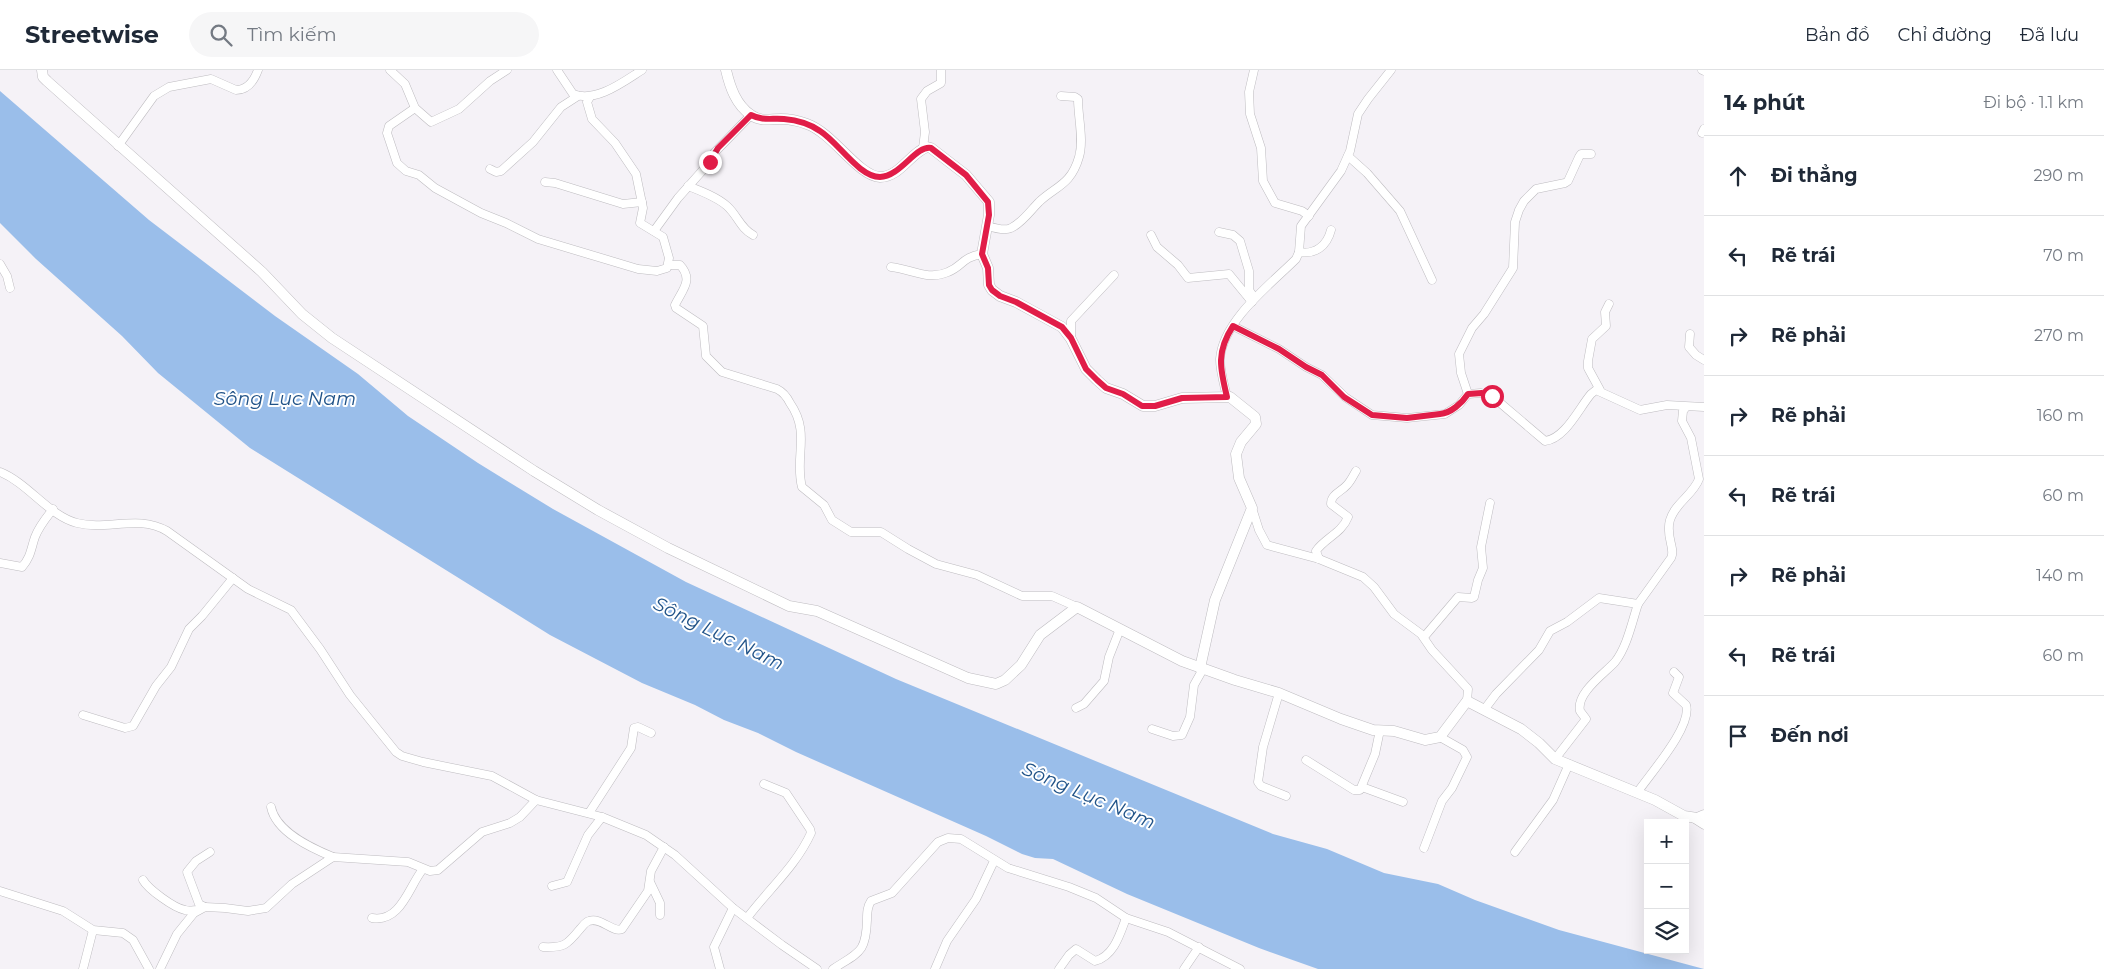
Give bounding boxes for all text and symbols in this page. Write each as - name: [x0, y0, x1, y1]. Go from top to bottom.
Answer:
- search box: [189, 12, 539, 57]
- text: Streetwise: [25, 20, 159, 49]
- icon: search: [207, 21, 235, 49]
- text: Tìm kiếm: [247, 23, 337, 46]
- text: Bản đồ: [1805, 24, 1870, 46]
- text: Chỉ đường: [1898, 24, 1992, 46]
- text: Đã lưu: [2020, 24, 2079, 46]
- text: 14 phút: [1724, 90, 1805, 115]
- text: Đi bộ · 1.1 km: [1984, 93, 2084, 112]
- route end: [699, 151, 722, 174]
- icon: ahead: [1724, 162, 1752, 190]
- text: Đi thẳng: [1771, 164, 1858, 187]
- text: 290 m: [2033, 166, 2084, 185]
- icon: left: [1724, 242, 1752, 270]
- text: Rẽ trái: [1771, 244, 1836, 267]
- text: 70 m: [2043, 246, 2084, 265]
- icon: right: [1724, 322, 1752, 350]
- text: Rẽ phải: [1771, 324, 1846, 347]
- text: 270 m: [2034, 326, 2084, 345]
- route start: [1481, 385, 1504, 408]
- water label: Sông Lục Nam: [214, 387, 356, 410]
- icon: right: [1724, 402, 1752, 430]
- text: Rẽ phải: [1771, 404, 1846, 427]
- text: 160 m: [2037, 406, 2084, 425]
- icon: left: [1724, 482, 1752, 510]
- text: Rẽ trái: [1771, 484, 1836, 507]
- text: 60 m: [2042, 486, 2084, 505]
- icon: right: [1724, 562, 1752, 590]
- text: Rẽ phải: [1771, 564, 1846, 587]
- text: 140 m: [2036, 566, 2084, 585]
- water label: Sông Lục Nam: [650, 592, 788, 675]
- icon: left: [1724, 642, 1752, 670]
- text: Rẽ trái: [1771, 644, 1836, 667]
- text: 60 m: [2042, 646, 2084, 665]
- icon: arrive: [1724, 722, 1752, 750]
- text: Đến nơi: [1771, 724, 1849, 747]
- water label: Sông Lục Nam: [1019, 757, 1159, 834]
- map controls: [1644, 819, 1689, 954]
- button: +: [1644, 819, 1689, 864]
- button: −: [1644, 864, 1689, 909]
- button: layers: [1644, 909, 1689, 954]

